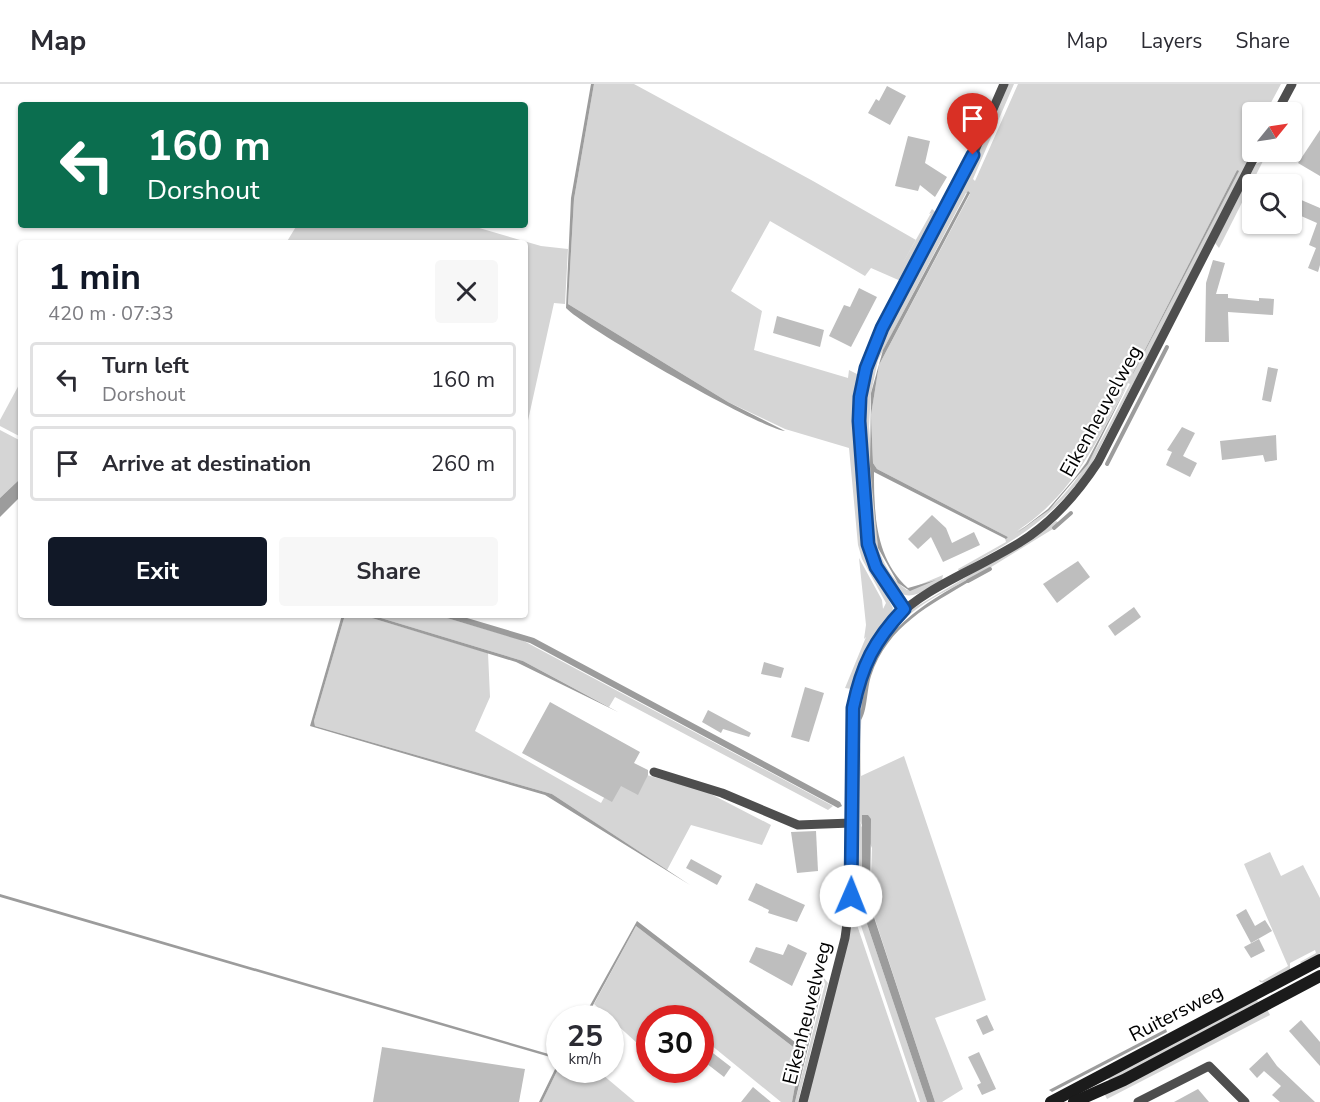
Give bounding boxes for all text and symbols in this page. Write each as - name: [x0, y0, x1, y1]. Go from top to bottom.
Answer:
- text: Map: [30, 22, 86, 60]
- text: Map: [1066, 27, 1108, 55]
- text: Layers: [1141, 27, 1202, 55]
- text: Share: [1235, 27, 1290, 55]
- pin: [947, 93, 998, 155]
- icon: arrive: [956, 102, 989, 135]
- north arrow: [1242, 102, 1302, 162]
- map controls: [1242, 102, 1302, 234]
- text: 160 m: [147, 118, 271, 175]
- icon: left: [48, 126, 126, 204]
- text: Dorshout: [147, 172, 260, 209]
- button: search: [1242, 174, 1302, 234]
- text: 1 min: [48, 253, 141, 302]
- button: close: [435, 260, 498, 323]
- text: 420 m · 07:33: [48, 300, 174, 327]
- street label: Eikenheuvelweg: [1054, 340, 1148, 482]
- text: Turn left: [102, 351, 189, 381]
- icon: left: [51, 363, 84, 396]
- text: 160 m: [431, 365, 495, 395]
- text: Dorshout: [102, 381, 185, 408]
- icon: arrive: [51, 447, 84, 480]
- text: Arrive at destination: [102, 449, 311, 479]
- text: 260 m: [431, 449, 495, 479]
- button: Exit: [48, 537, 267, 606]
- button: Share: [279, 537, 498, 606]
- position arrow: [819, 864, 883, 928]
- street label: Eikenheuvelweg: [776, 939, 838, 1087]
- street label: Ruitersweg: [1124, 978, 1228, 1048]
- speed limit sign: 30: [636, 1005, 714, 1083]
- text: 25: [567, 1016, 603, 1057]
- text: km/h: [568, 1049, 602, 1069]

